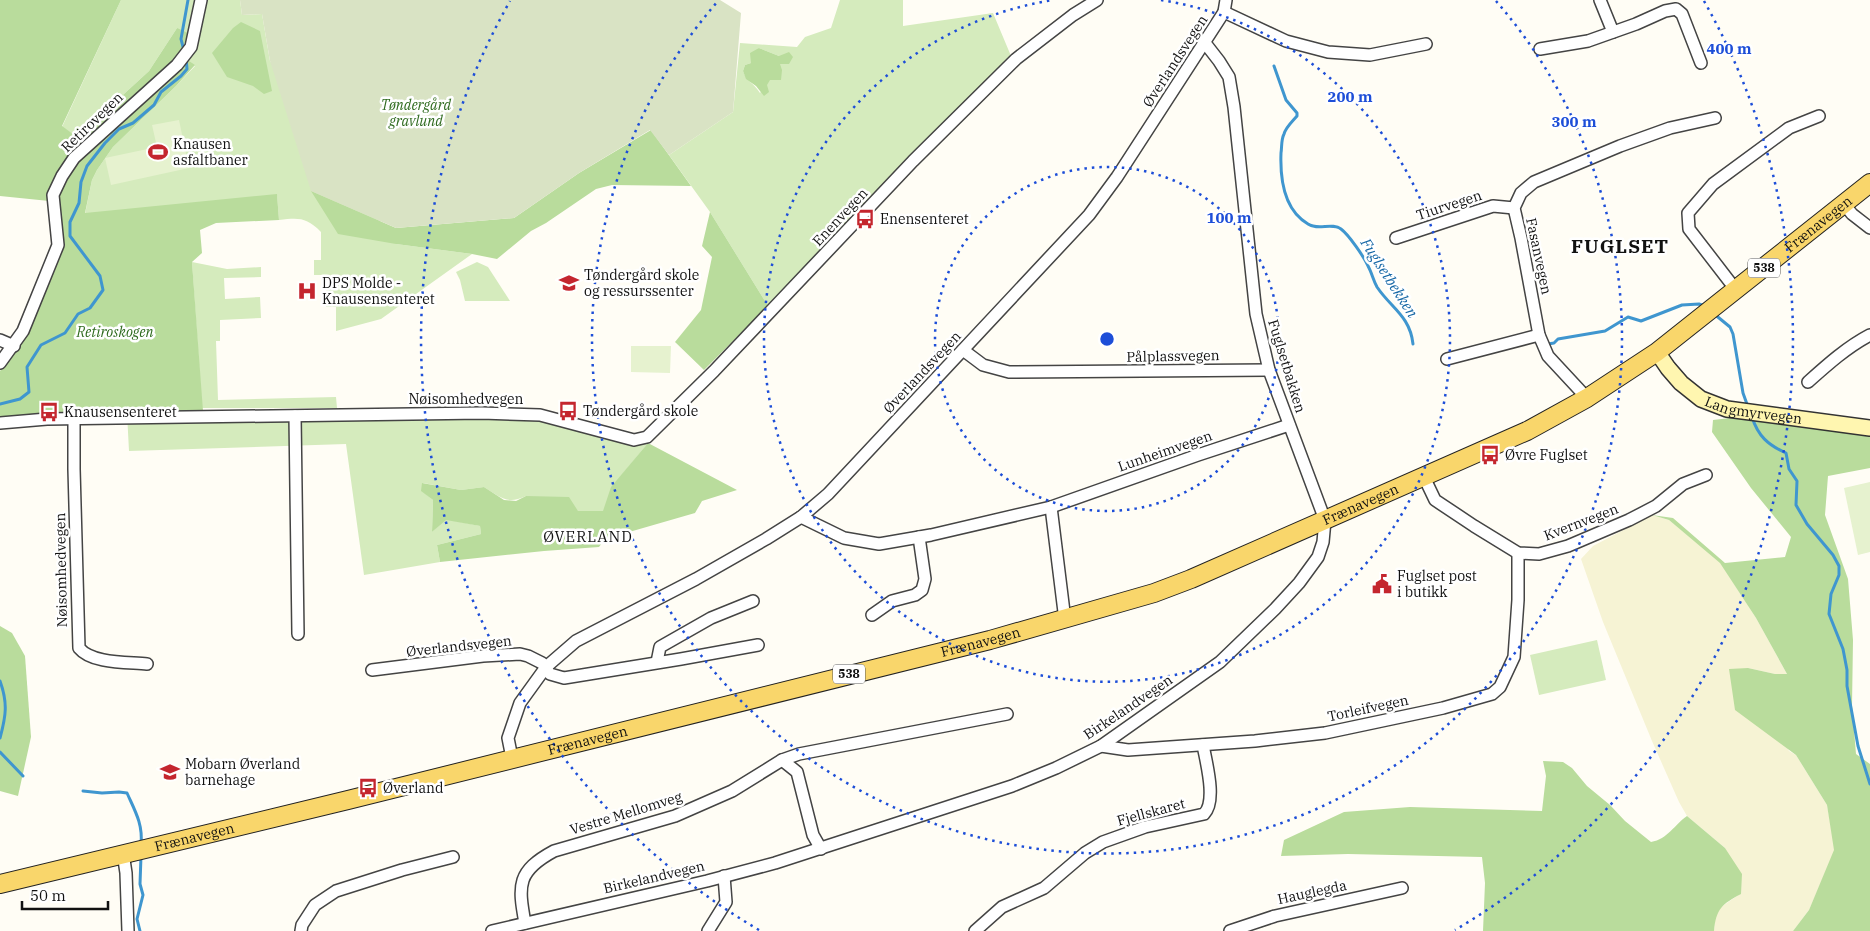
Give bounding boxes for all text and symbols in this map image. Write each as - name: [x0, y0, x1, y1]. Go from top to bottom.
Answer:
- street label: Øverlandsvegen: [1139, 12, 1211, 110]
- text: 400 m: [1706, 39, 1752, 58]
- text: 200 m: [1327, 87, 1373, 106]
- street label: Retirovegen: [57, 88, 127, 156]
- park label: Tøndergård gravlund: [381, 96, 452, 130]
- text: 300 m: [1551, 112, 1597, 131]
- place label: Knausen asfaltbaner: [173, 135, 249, 169]
- sports icon: Knausen asfaltbaner: [147, 141, 169, 163]
- street label: Enenvegen: [809, 184, 872, 250]
- street label: Tiurvegen: [1414, 186, 1484, 224]
- street label: Frænavegen: [1781, 192, 1856, 256]
- bus stop icon: Enensenteret: [854, 208, 876, 230]
- text: 100 m: [1206, 208, 1252, 227]
- place label: Enensenteret: [880, 210, 969, 228]
- street label: Fasanvegen: [1522, 216, 1556, 296]
- water label: Fuglsetbekken: [1356, 234, 1422, 321]
- district label: FUGLSET: [1571, 234, 1669, 258]
- road number: 538: [1748, 258, 1780, 278]
- place label: Tøndergård skole og ressurssenter: [584, 266, 699, 300]
- school or university icon: Tøndergård skole og ressurssenter: [558, 272, 580, 294]
- place label: DPS Molde - Knausensenteret: [322, 274, 435, 308]
- hospital icon: DPS Molde - Knausensenteret: [296, 280, 318, 302]
- street label: Fuglsetbakken: [1264, 317, 1310, 415]
- park label: Retiroskogen: [75, 323, 154, 341]
- street label: Øverlandsvegen: [879, 327, 965, 417]
- centre of rings: [1098, 330, 1116, 348]
- street label: Pålplassvegen: [1126, 346, 1220, 366]
- street label: Nøisomhedvegen: [409, 390, 524, 408]
- street label: Langmyrvegen: [1702, 392, 1803, 428]
- bus stop icon: Tøndergård skole: [557, 400, 579, 422]
- bus stop icon: Knausensenteret: [38, 401, 60, 423]
- place label: Tøndergård skole: [583, 402, 698, 420]
- place label: Knausensenteret: [64, 403, 177, 421]
- street label: Lunheimvegen: [1116, 426, 1215, 476]
- bus stop icon: Øvre Fuglset: [1479, 444, 1501, 466]
- place label: Øvre Fuglset: [1505, 446, 1588, 464]
- street label: Frænavegen: [1320, 480, 1401, 529]
- street label: Kvernvegen: [1541, 500, 1621, 544]
- street label: Nøisomhedvegen: [51, 512, 71, 628]
- district label: ØVERLAND: [543, 527, 633, 546]
- place label: Fuglset post i butikk: [1397, 567, 1477, 601]
- public building icon: Fuglset post i butikk: [1371, 573, 1393, 595]
- street label: Frænavegen: [939, 623, 1022, 661]
- street label: Øverlandsvegen: [405, 632, 513, 660]
- road number: 538: [833, 664, 865, 684]
- street label: Birkelandvegen: [1080, 671, 1176, 743]
- street label: Torleifvegen: [1326, 691, 1410, 725]
- street label: Frænavegen: [546, 722, 629, 759]
- place label: Mobarn Øverland barnehage: [185, 755, 301, 789]
- school or university icon: Mobarn Øverland barnehage: [159, 761, 181, 783]
- bus stop icon: Øverland: [357, 777, 379, 799]
- place label: Øverland: [383, 779, 444, 797]
- street label: Vestre Mellomveg: [568, 787, 685, 839]
- street label: Fjellskaret: [1115, 794, 1187, 830]
- street label: Frænavegen: [153, 819, 236, 855]
- street label: Birkelandvegen: [602, 857, 707, 897]
- street label: Hauglegda: [1276, 876, 1349, 908]
- scale bar: [22, 878, 109, 910]
- text: 50 m: [30, 886, 66, 905]

